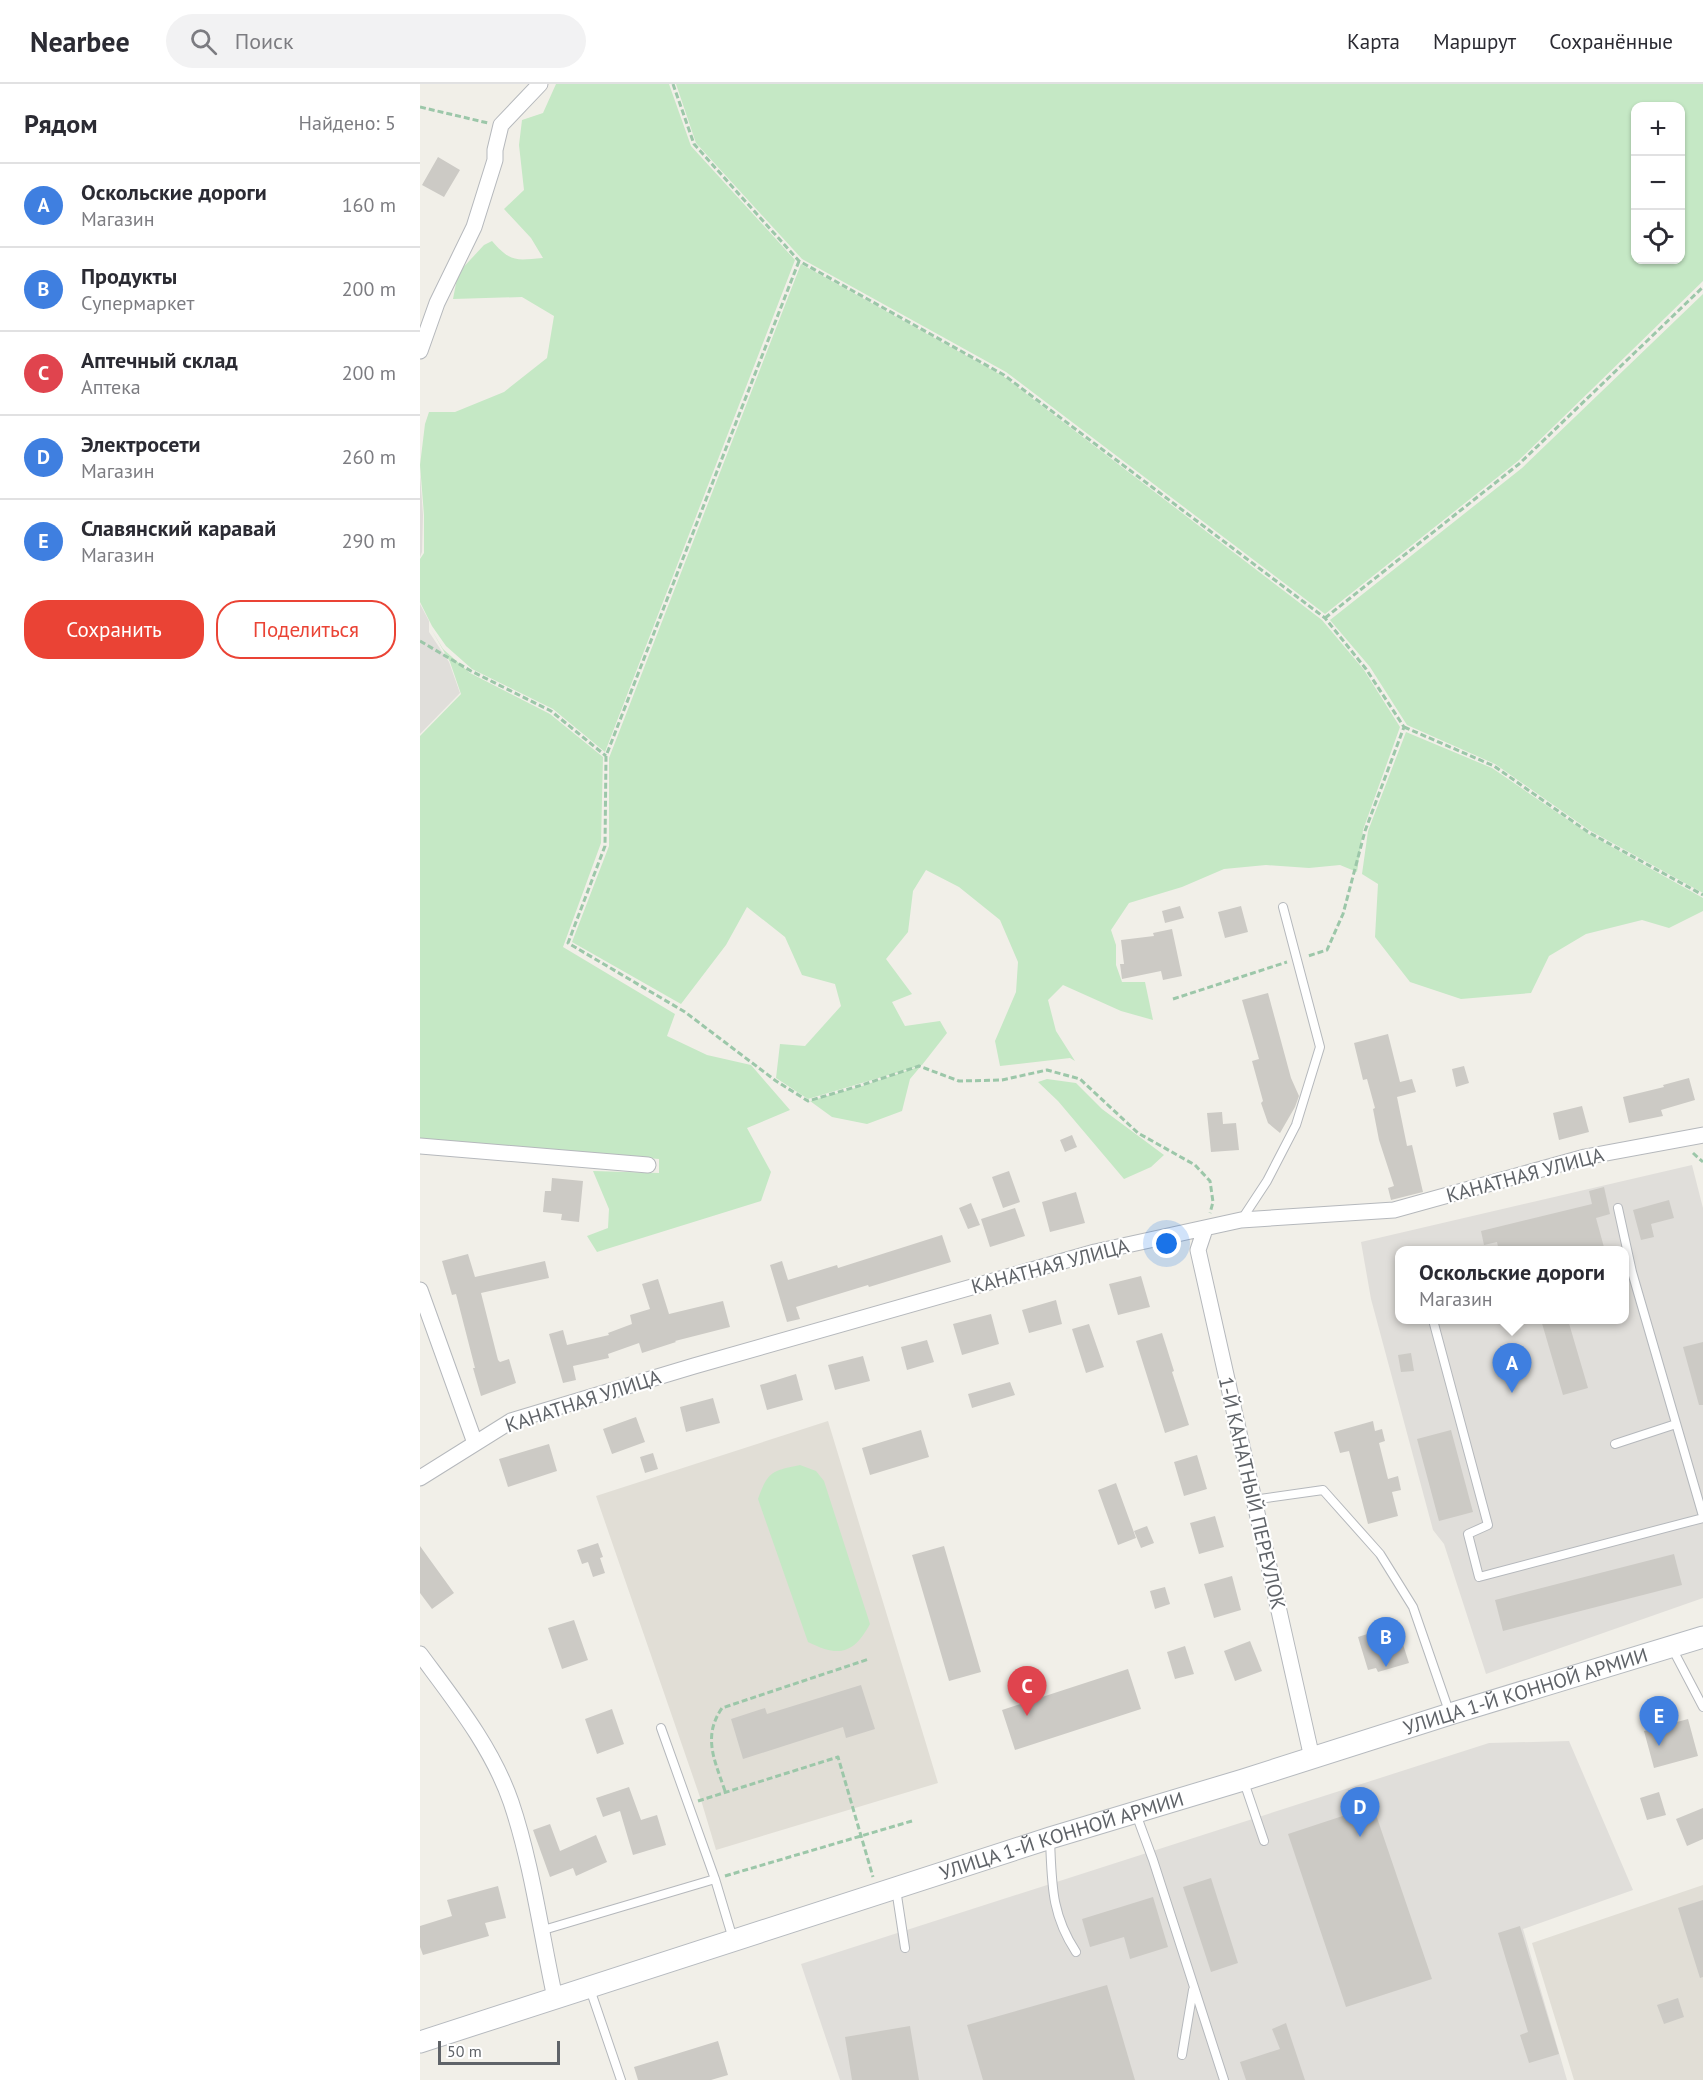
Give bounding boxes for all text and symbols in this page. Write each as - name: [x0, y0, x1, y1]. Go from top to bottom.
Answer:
- search box: [166, 14, 586, 68]
- text: Nearbee: [30, 23, 130, 60]
- icon: search: [187, 25, 220, 58]
- text: Поиск: [235, 27, 293, 55]
- text: Карта: [1347, 28, 1400, 55]
- text: Маршрут: [1433, 28, 1516, 55]
- text: Сохранённые: [1549, 28, 1673, 55]
- map controls: [1631, 102, 1685, 264]
- button: +: [1631, 102, 1685, 156]
- text: Рядом: [24, 107, 98, 140]
- text: Найдено: 5: [299, 110, 396, 136]
- button: −: [1631, 156, 1685, 210]
- text: Оскольские дороги: [81, 178, 267, 206]
- text: A: [37, 192, 50, 218]
- text: 160 m: [342, 192, 396, 218]
- text: Магазин: [81, 206, 155, 232]
- button: locate: [1631, 210, 1685, 264]
- text: Продукты: [81, 262, 177, 290]
- text: B: [38, 276, 49, 302]
- text: 200 m: [342, 276, 396, 302]
- text: Супермаркет: [81, 290, 194, 316]
- text: Аптечный склад: [81, 346, 238, 374]
- text: C: [38, 360, 49, 386]
- text: 200 m: [342, 360, 396, 386]
- text: Аптека: [81, 374, 141, 400]
- text: Электросети: [81, 430, 201, 458]
- text: D: [37, 444, 50, 470]
- text: 260 m: [342, 444, 396, 470]
- text: Магазин: [81, 458, 155, 484]
- text: Славянский каравай: [81, 514, 276, 542]
- text: E: [38, 528, 49, 554]
- text: 290 m: [342, 528, 396, 554]
- text: Магазин: [81, 542, 155, 568]
- button: Сохранить: [24, 600, 204, 659]
- button: Поделиться: [216, 600, 396, 659]
- street label: КАНАТНАЯ УЛИЦА: [1443, 1141, 1607, 1209]
- your location: [1152, 1229, 1181, 1258]
- street label: КАНАТНАЯ УЛИЦА: [968, 1232, 1132, 1300]
- popup: [1395, 1246, 1629, 1324]
- text: Оскольские дороги: [1419, 1258, 1605, 1286]
- text: Магазин: [1419, 1286, 1493, 1312]
- pin: A: [1492, 1344, 1532, 1393]
- street label: КАНАТНАЯ УЛИЦА: [502, 1364, 664, 1438]
- street label: 1-Й КАНАТНЫЙ ПЕРЕУЛОК: [1213, 1374, 1291, 1612]
- pin: B: [1366, 1618, 1406, 1667]
- street label: УЛИЦА 1-Й КОННОЙ АРМИИ: [1400, 1642, 1651, 1741]
- pin: C: [1008, 1666, 1046, 1716]
- pin: E: [1640, 1696, 1678, 1746]
- street label: УЛИЦА 1-Й КОННОЙ АРМИИ: [936, 1786, 1187, 1886]
- pin: D: [1340, 1788, 1380, 1837]
- scale bar: [438, 2038, 560, 2066]
- text: 50 m: [447, 2041, 482, 2061]

